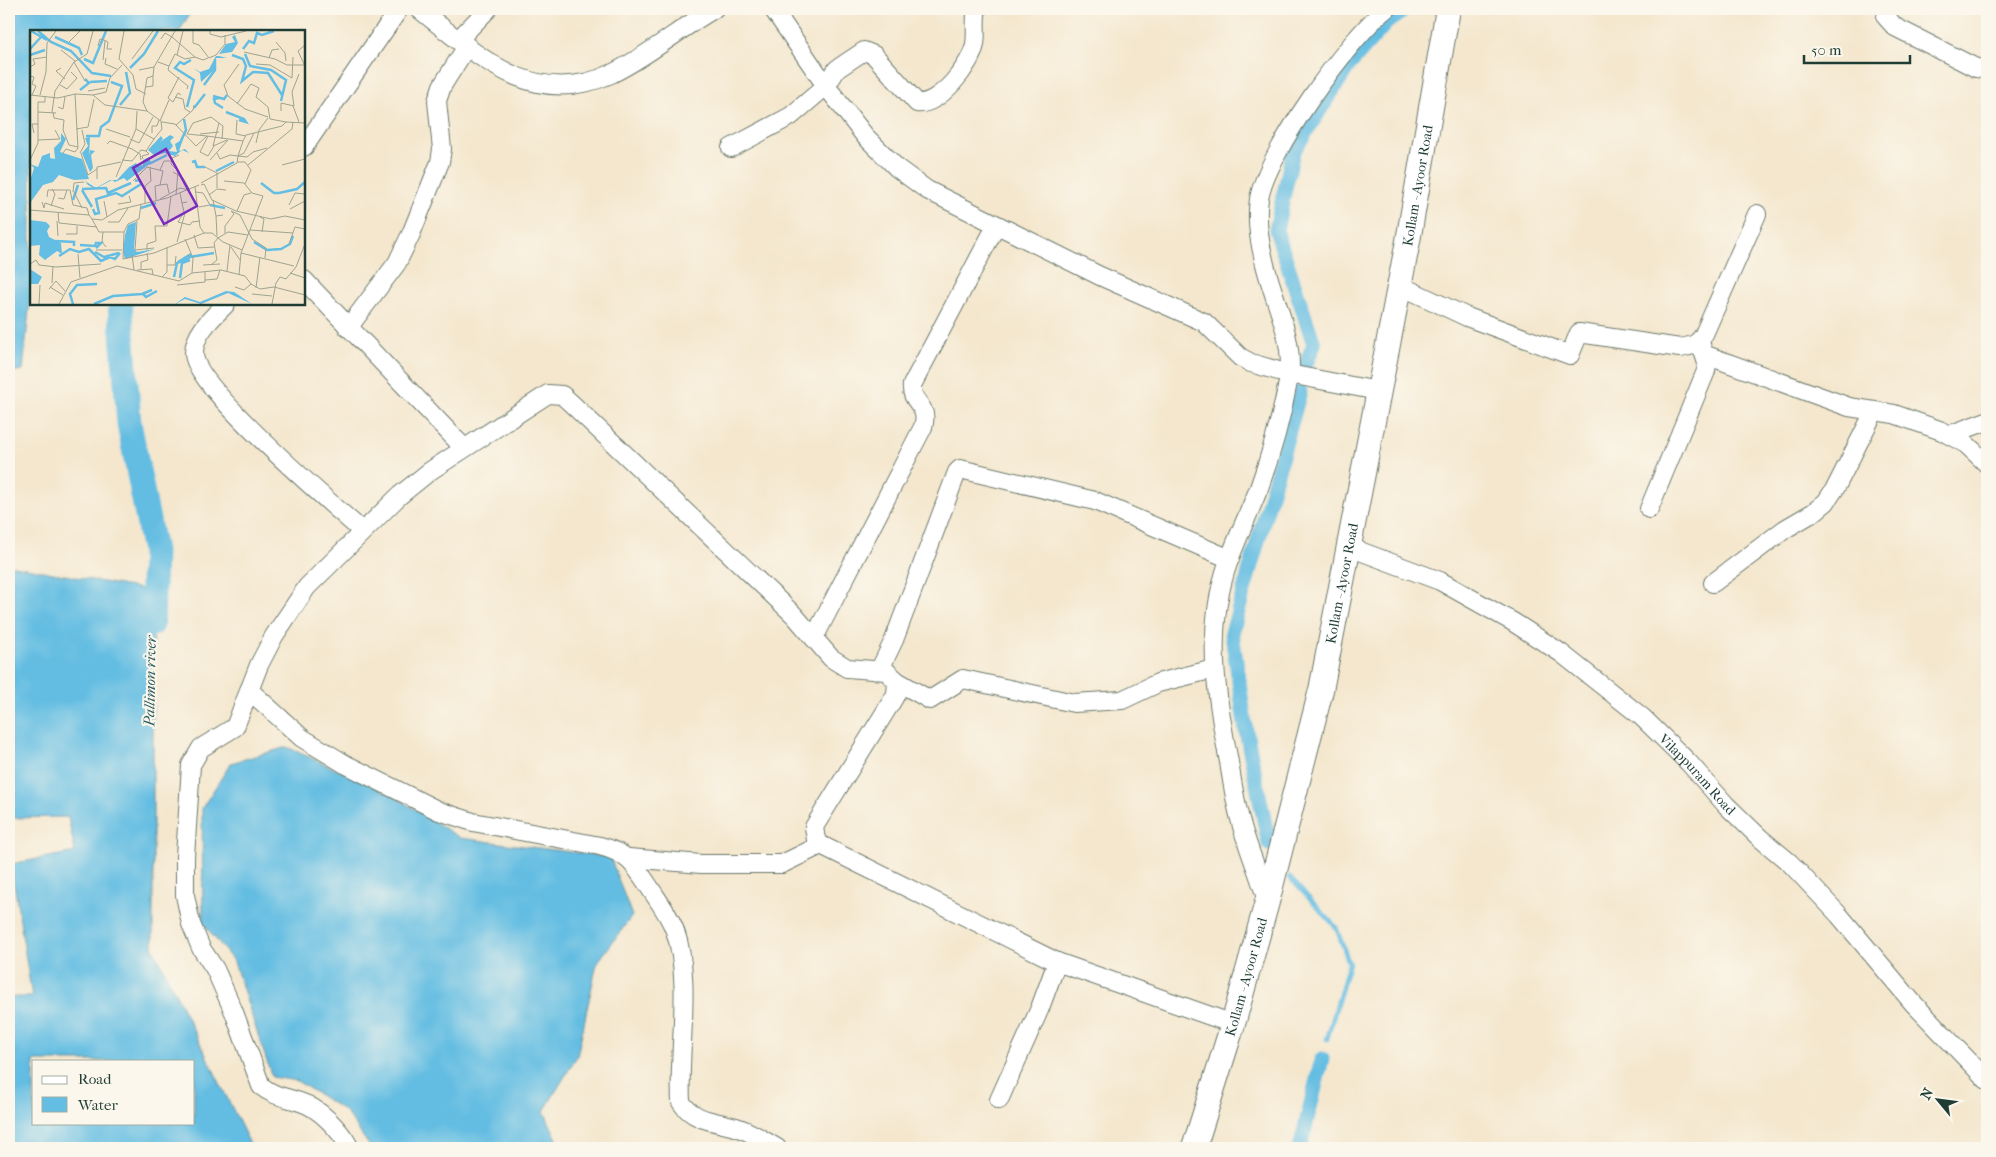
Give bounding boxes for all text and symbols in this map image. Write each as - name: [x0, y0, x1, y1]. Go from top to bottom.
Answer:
- inset map: [30, 30, 305, 305]
- scale bar: [1804, 32, 1910, 64]
- text: 50 m: [1811, 41, 1842, 59]
- street label: Kollam - Ayoor Road: [1399, 123, 1437, 247]
- street label: Kollam - Ayoor Road: [1322, 521, 1362, 645]
- water label: Pallimon river: [140, 634, 160, 728]
- street label: Vilappuram Road: [1654, 730, 1739, 819]
- street label: Kollam - Ayoor Road: [1222, 915, 1271, 1038]
- legend: [32, 1060, 195, 1124]
- text: Road: [78, 1070, 112, 1088]
- north arrow: [1914, 1074, 1964, 1124]
- text: N: [1917, 1085, 1937, 1103]
- text: Water: [77, 1096, 118, 1114]

